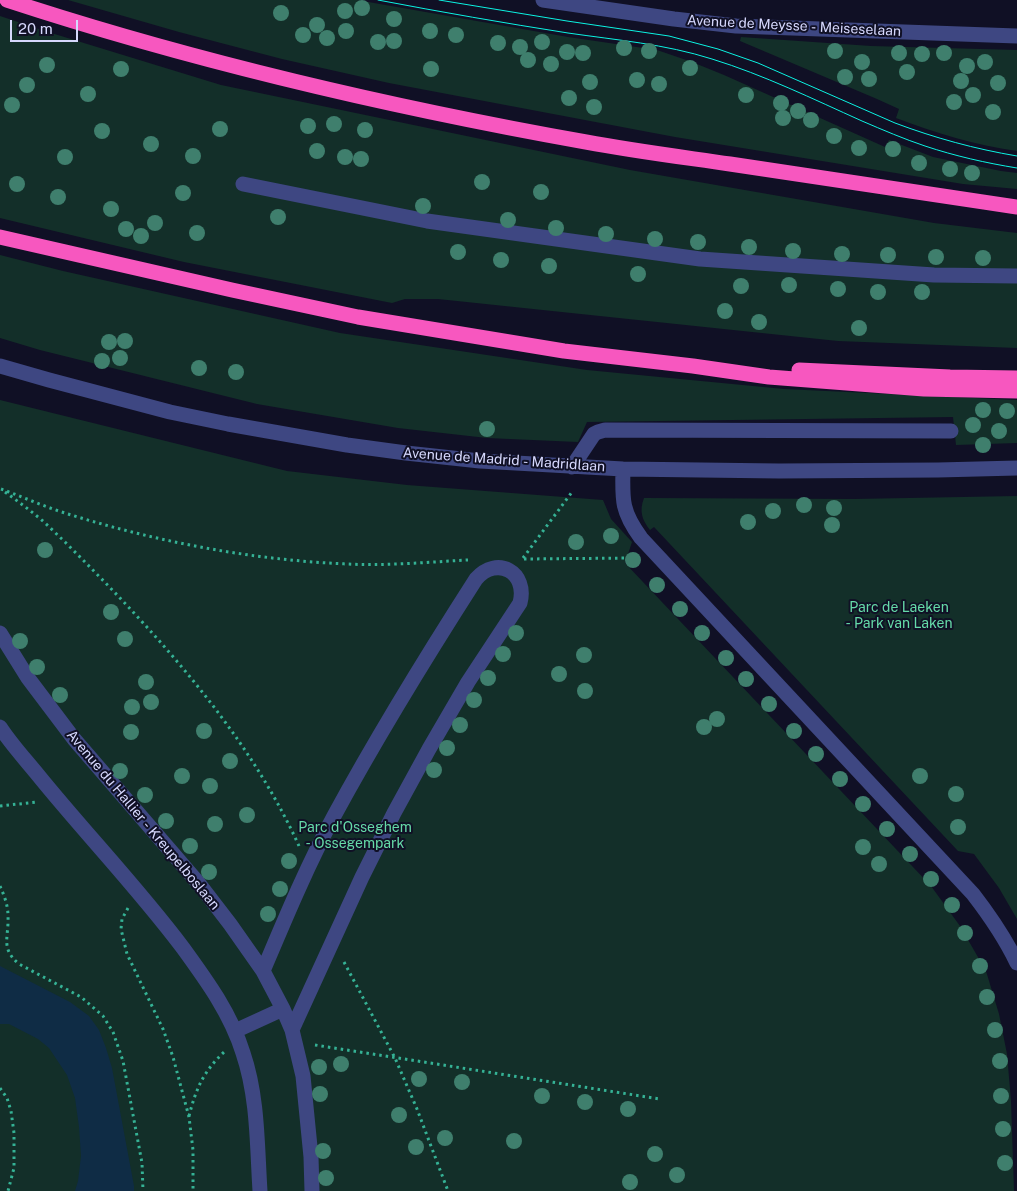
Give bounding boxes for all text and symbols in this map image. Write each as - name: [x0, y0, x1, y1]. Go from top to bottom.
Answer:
- scale bar: [12, 10, 80, 42]
- street label: Avenue de Meysse - Meiseselaan: [687, 12, 901, 40]
- text: 20 m: [18, 20, 53, 37]
- street label: Avenue de Madrid - Madridlaan: [402, 445, 606, 475]
- park label: Parc de Laeken - Park van Laken: [845, 600, 953, 632]
- street label: Avenue du Hallier - Kreupelboslaan: [63, 727, 223, 913]
- park label: Parc d'Osseghem - Ossegempark: [298, 820, 412, 852]

